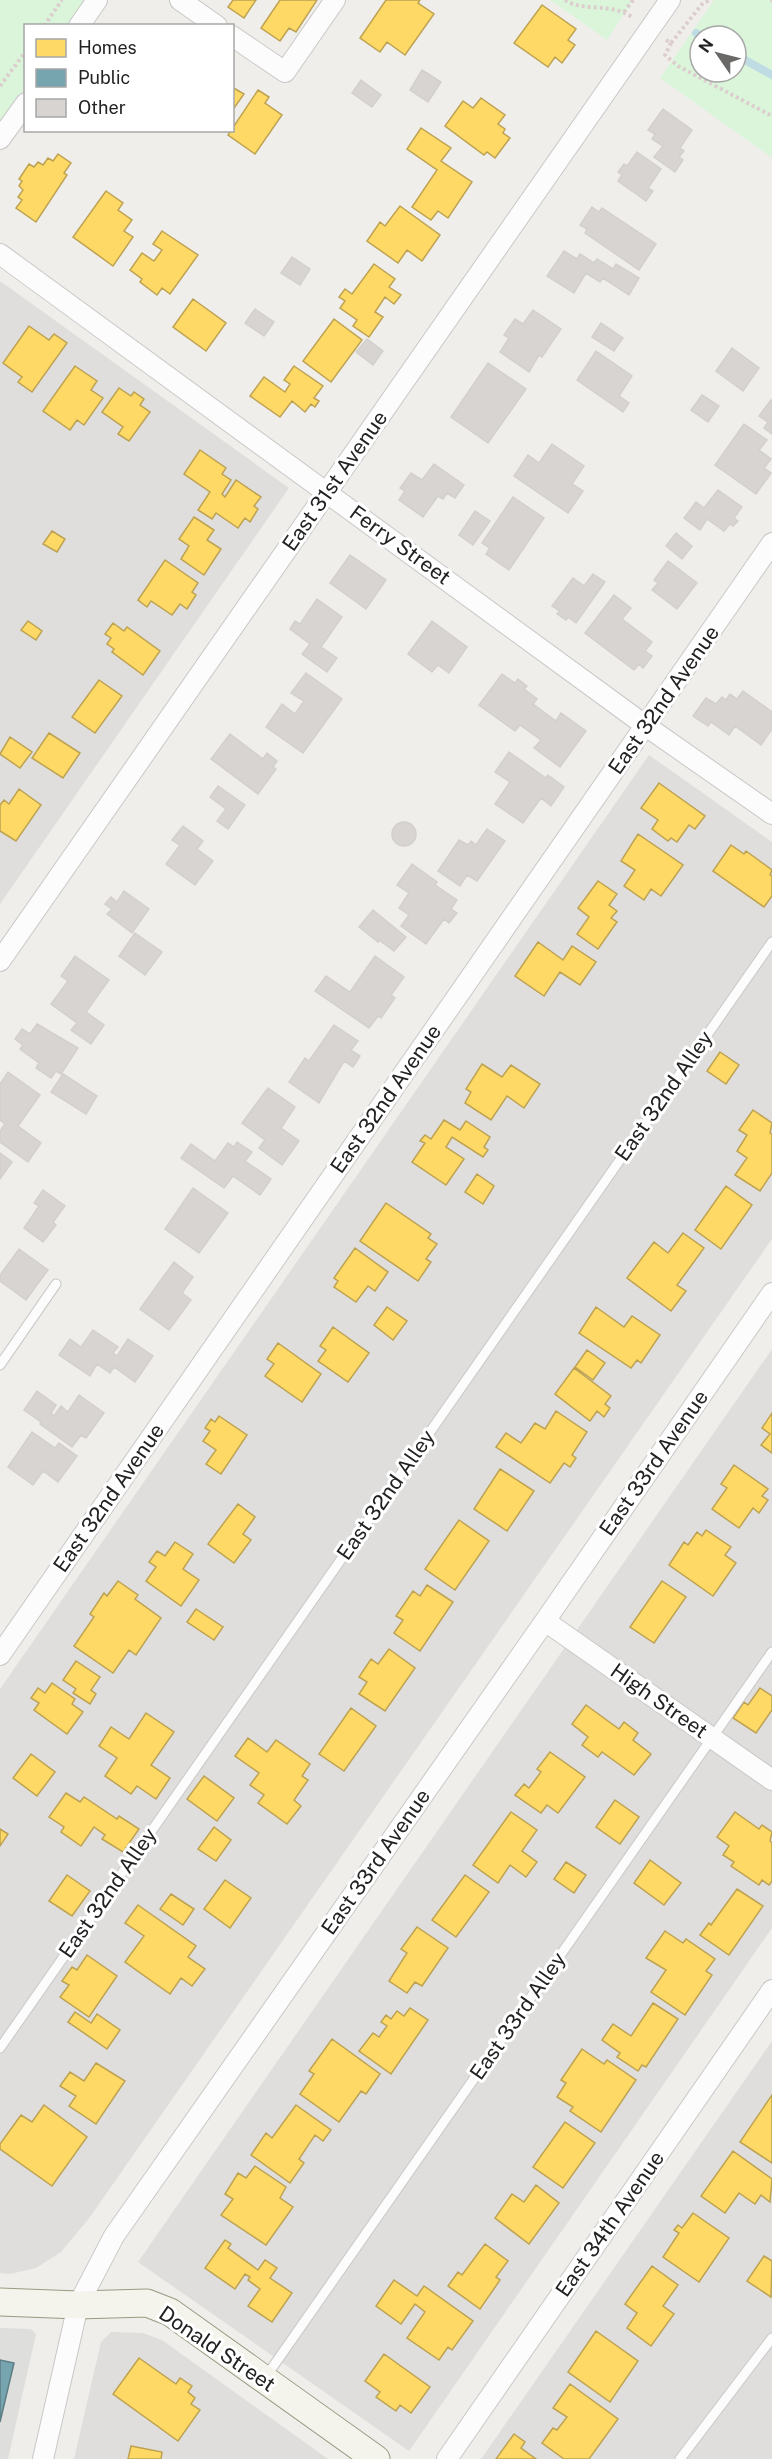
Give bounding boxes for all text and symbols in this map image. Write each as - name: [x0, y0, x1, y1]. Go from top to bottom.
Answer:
- legend: [24, 24, 234, 132]
- north arrow: [688, 24, 748, 84]
- text: N: [695, 35, 717, 56]
- text: Homes: [78, 37, 137, 58]
- text: Public: [78, 67, 130, 88]
- text: Other: [78, 97, 126, 118]
- street label: East 31st Avenue: [277, 406, 392, 556]
- street label: Ferry Street: [345, 500, 456, 589]
- street label: East 32nd Avenue: [603, 621, 724, 779]
- street label: East 32nd Avenue: [325, 1020, 446, 1178]
- street label: East 32nd Alley: [609, 1026, 718, 1166]
- street label: East 33rd Avenue: [594, 1385, 713, 1540]
- street label: East 32nd Avenue: [48, 1419, 169, 1577]
- street label: East 32nd Alley: [331, 1425, 440, 1565]
- street label: High Street: [606, 1658, 713, 1743]
- street label: East 33rd Avenue: [316, 1784, 435, 1939]
- street label: East 32nd Alley: [53, 1823, 162, 1963]
- street label: East 33rd Alley: [464, 1947, 571, 2084]
- street label: East 34th Avenue: [550, 2146, 669, 2301]
- street label: Donald Street: [154, 2300, 280, 2397]

